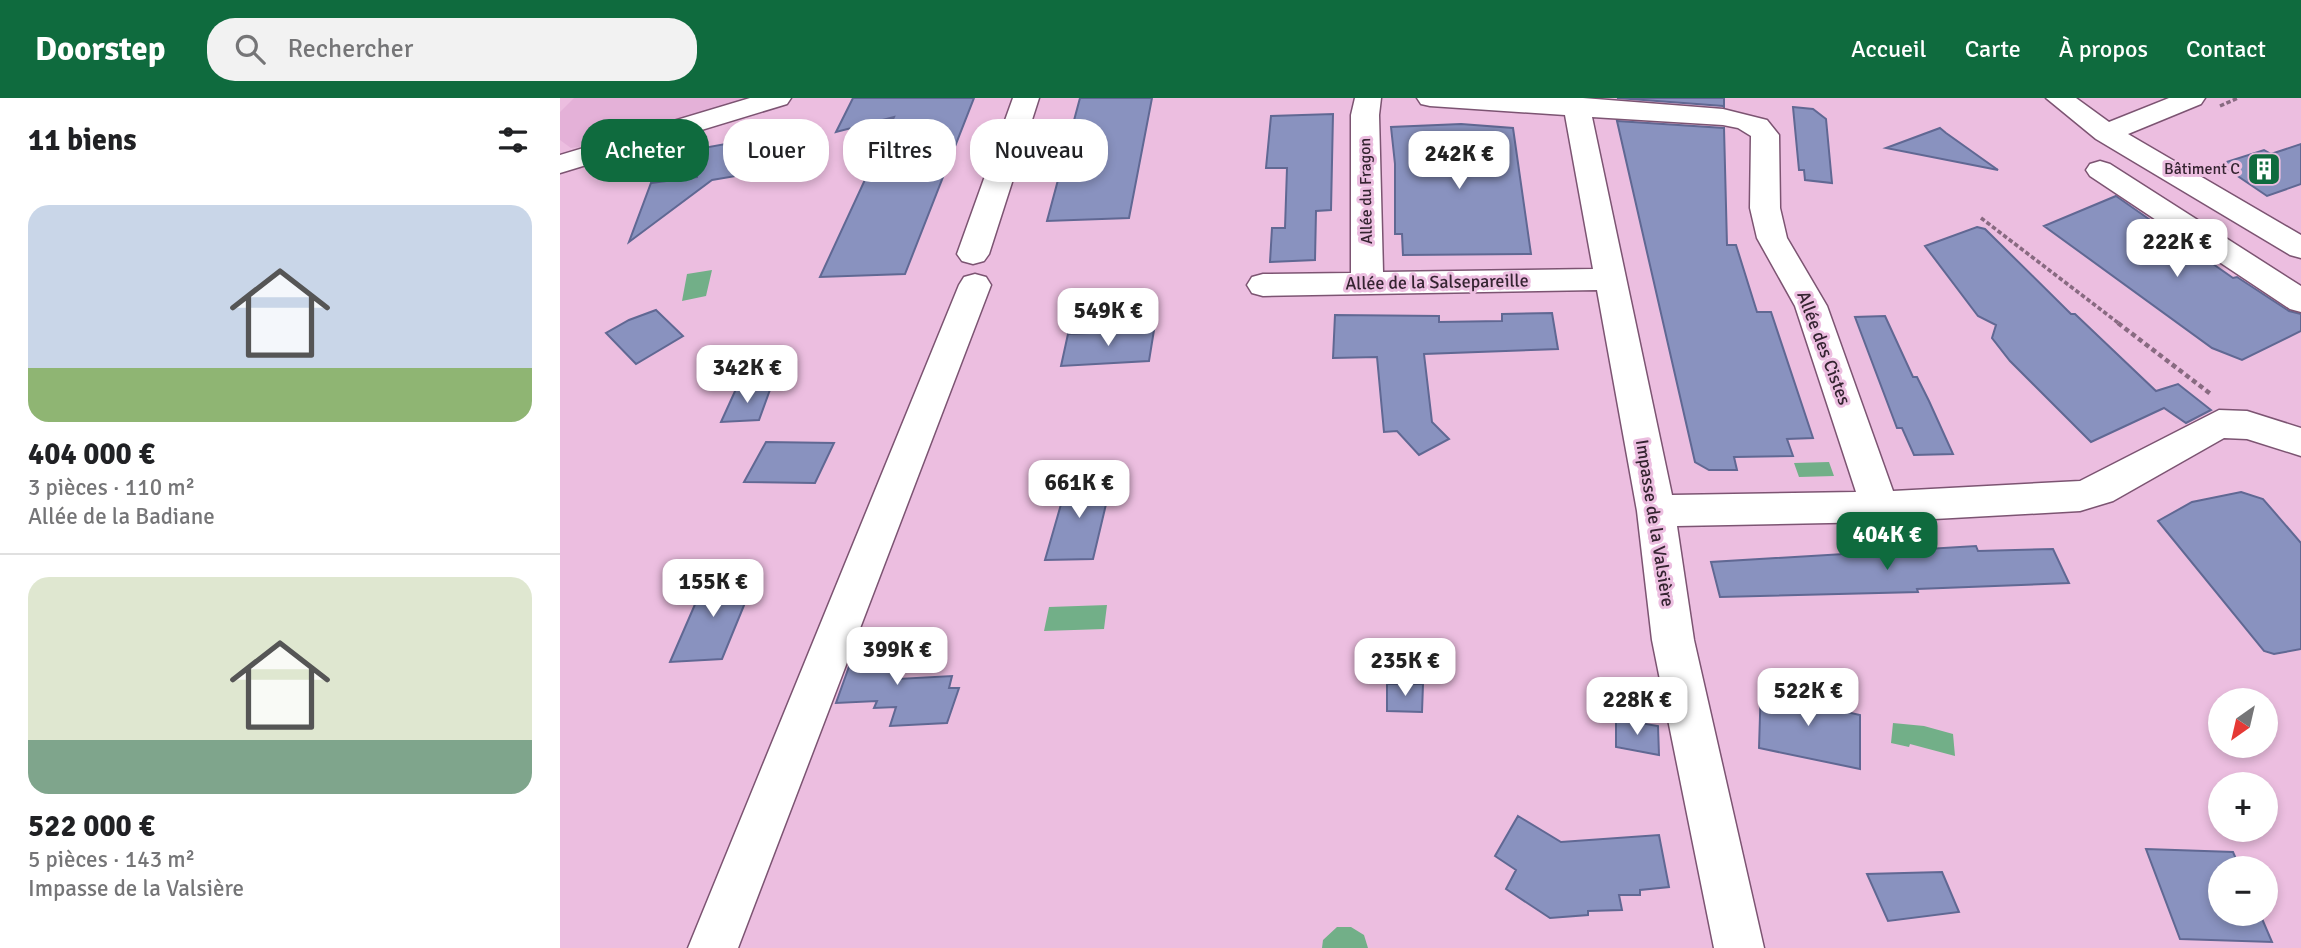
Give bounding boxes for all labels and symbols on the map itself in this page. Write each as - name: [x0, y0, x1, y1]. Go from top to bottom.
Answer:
- pin: 242K €: [1402, 132, 1516, 191]
- street label: Allée du Fragon: [1355, 138, 1377, 244]
- building icon: Bâtiment C: [2245, 150, 2283, 188]
- place label: Bâtiment C: [2164, 159, 2240, 179]
- pin: 222K €: [2120, 220, 2234, 279]
- street label: Allée de la Salsepareille: [1345, 269, 1529, 295]
- pin: 549K €: [1051, 288, 1165, 348]
- street label: Allée des Cistes: [1792, 288, 1856, 408]
- pin: 342K €: [690, 345, 804, 405]
- street label: Impasse de la Valsière: [1631, 438, 1679, 608]
- pin: 661K €: [1022, 460, 1136, 520]
- pin: 404K €: [1830, 512, 1944, 572]
- pin: 155K €: [656, 560, 770, 619]
- pin: 399K €: [840, 628, 954, 687]
- pin: 235K €: [1348, 638, 1462, 698]
- pin: 522K €: [1751, 668, 1865, 728]
- pin: 228K €: [1580, 678, 1694, 737]
- north arrow: [2208, 688, 2278, 758]

